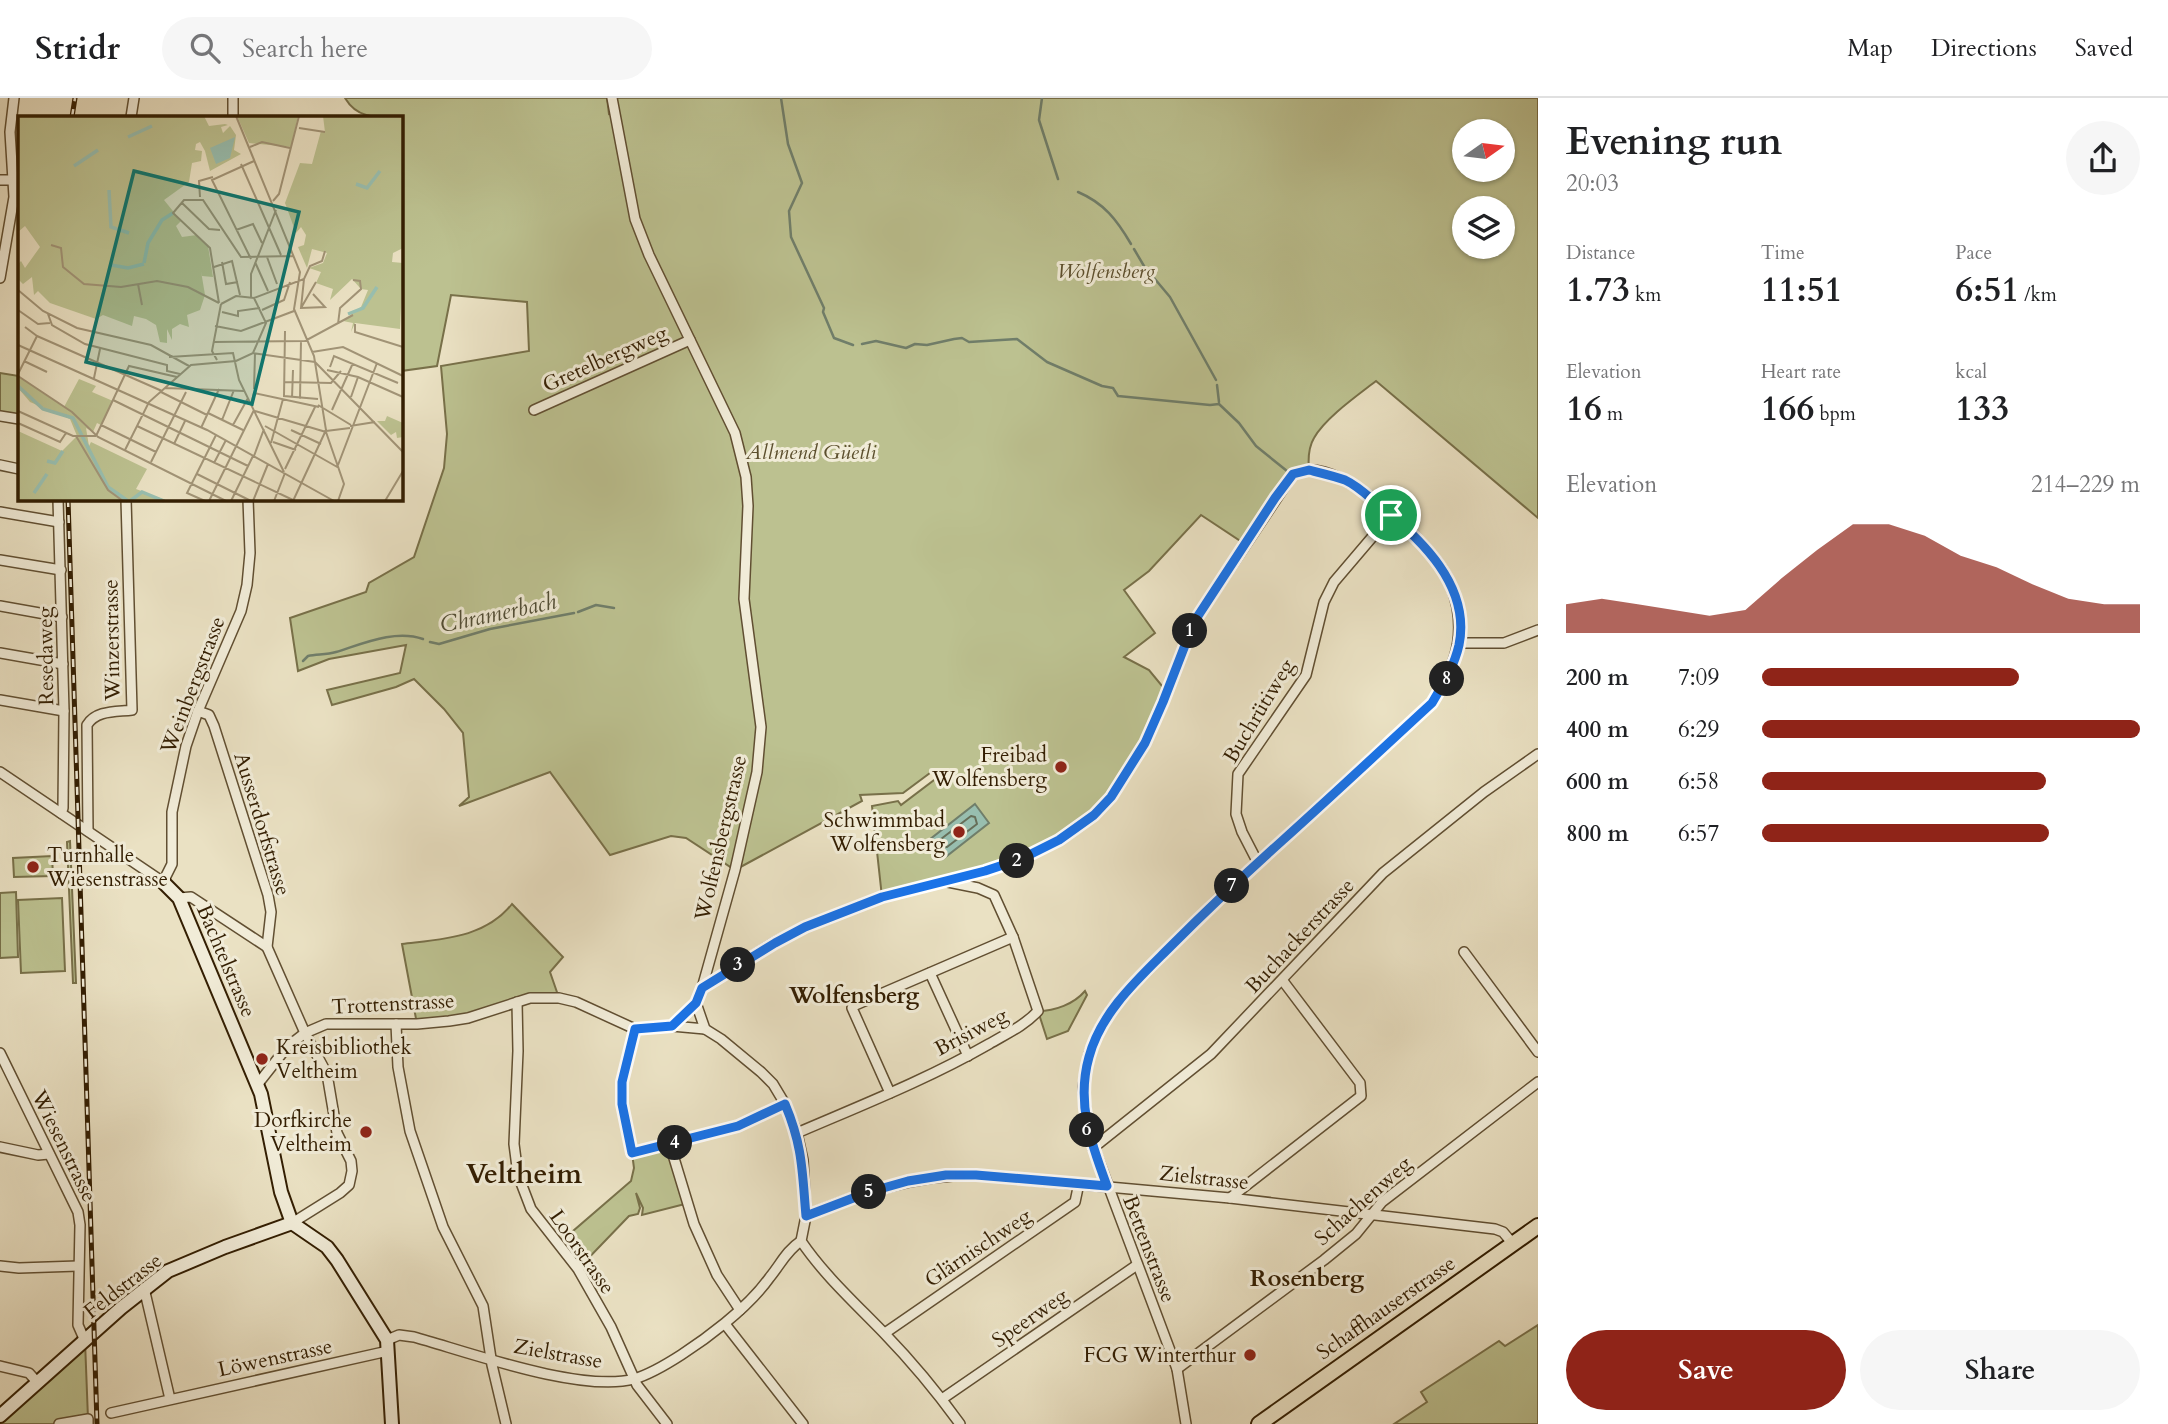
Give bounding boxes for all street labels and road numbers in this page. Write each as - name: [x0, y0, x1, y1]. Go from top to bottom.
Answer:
- street label: Gretelbergweg: [538, 318, 672, 399]
- street label: Winzerstrasse: [96, 579, 128, 702]
- street label: Resedaweg: [31, 606, 61, 706]
- street label: Weinbergstrasse: [153, 612, 232, 759]
- street label: Buchrütiweg: [1217, 653, 1302, 769]
- street label: Ausserdorfstrasse: [226, 749, 298, 899]
- street label: Wolfensbergstrasse: [688, 752, 754, 925]
- street label: Buchackerstrasse: [1239, 872, 1361, 1000]
- street label: Bachtelstrasse: [189, 900, 263, 1022]
- street label: Trottenstrasse: [331, 986, 455, 1022]
- street label: Brisiweg: [929, 1001, 1013, 1063]
- street label: Wiesenstrasse: [24, 1084, 104, 1207]
- street label: Schachenweg: [1308, 1149, 1418, 1252]
- street label: Zielstrasse: [1158, 1159, 1250, 1197]
- street label: Bettenstrasse: [1115, 1191, 1183, 1307]
- street label: Glärnischweg: [919, 1201, 1037, 1294]
- street label: Loorstrasse: [542, 1204, 622, 1300]
- street label: Feldstrasse: [78, 1246, 168, 1326]
- street label: Schaffhauserstrasse: [1311, 1249, 1461, 1367]
- street label: Speerweg: [986, 1281, 1074, 1355]
- street label: Löwenstrasse: [215, 1332, 335, 1384]
- street label: Zielstrasse: [511, 1332, 605, 1376]

